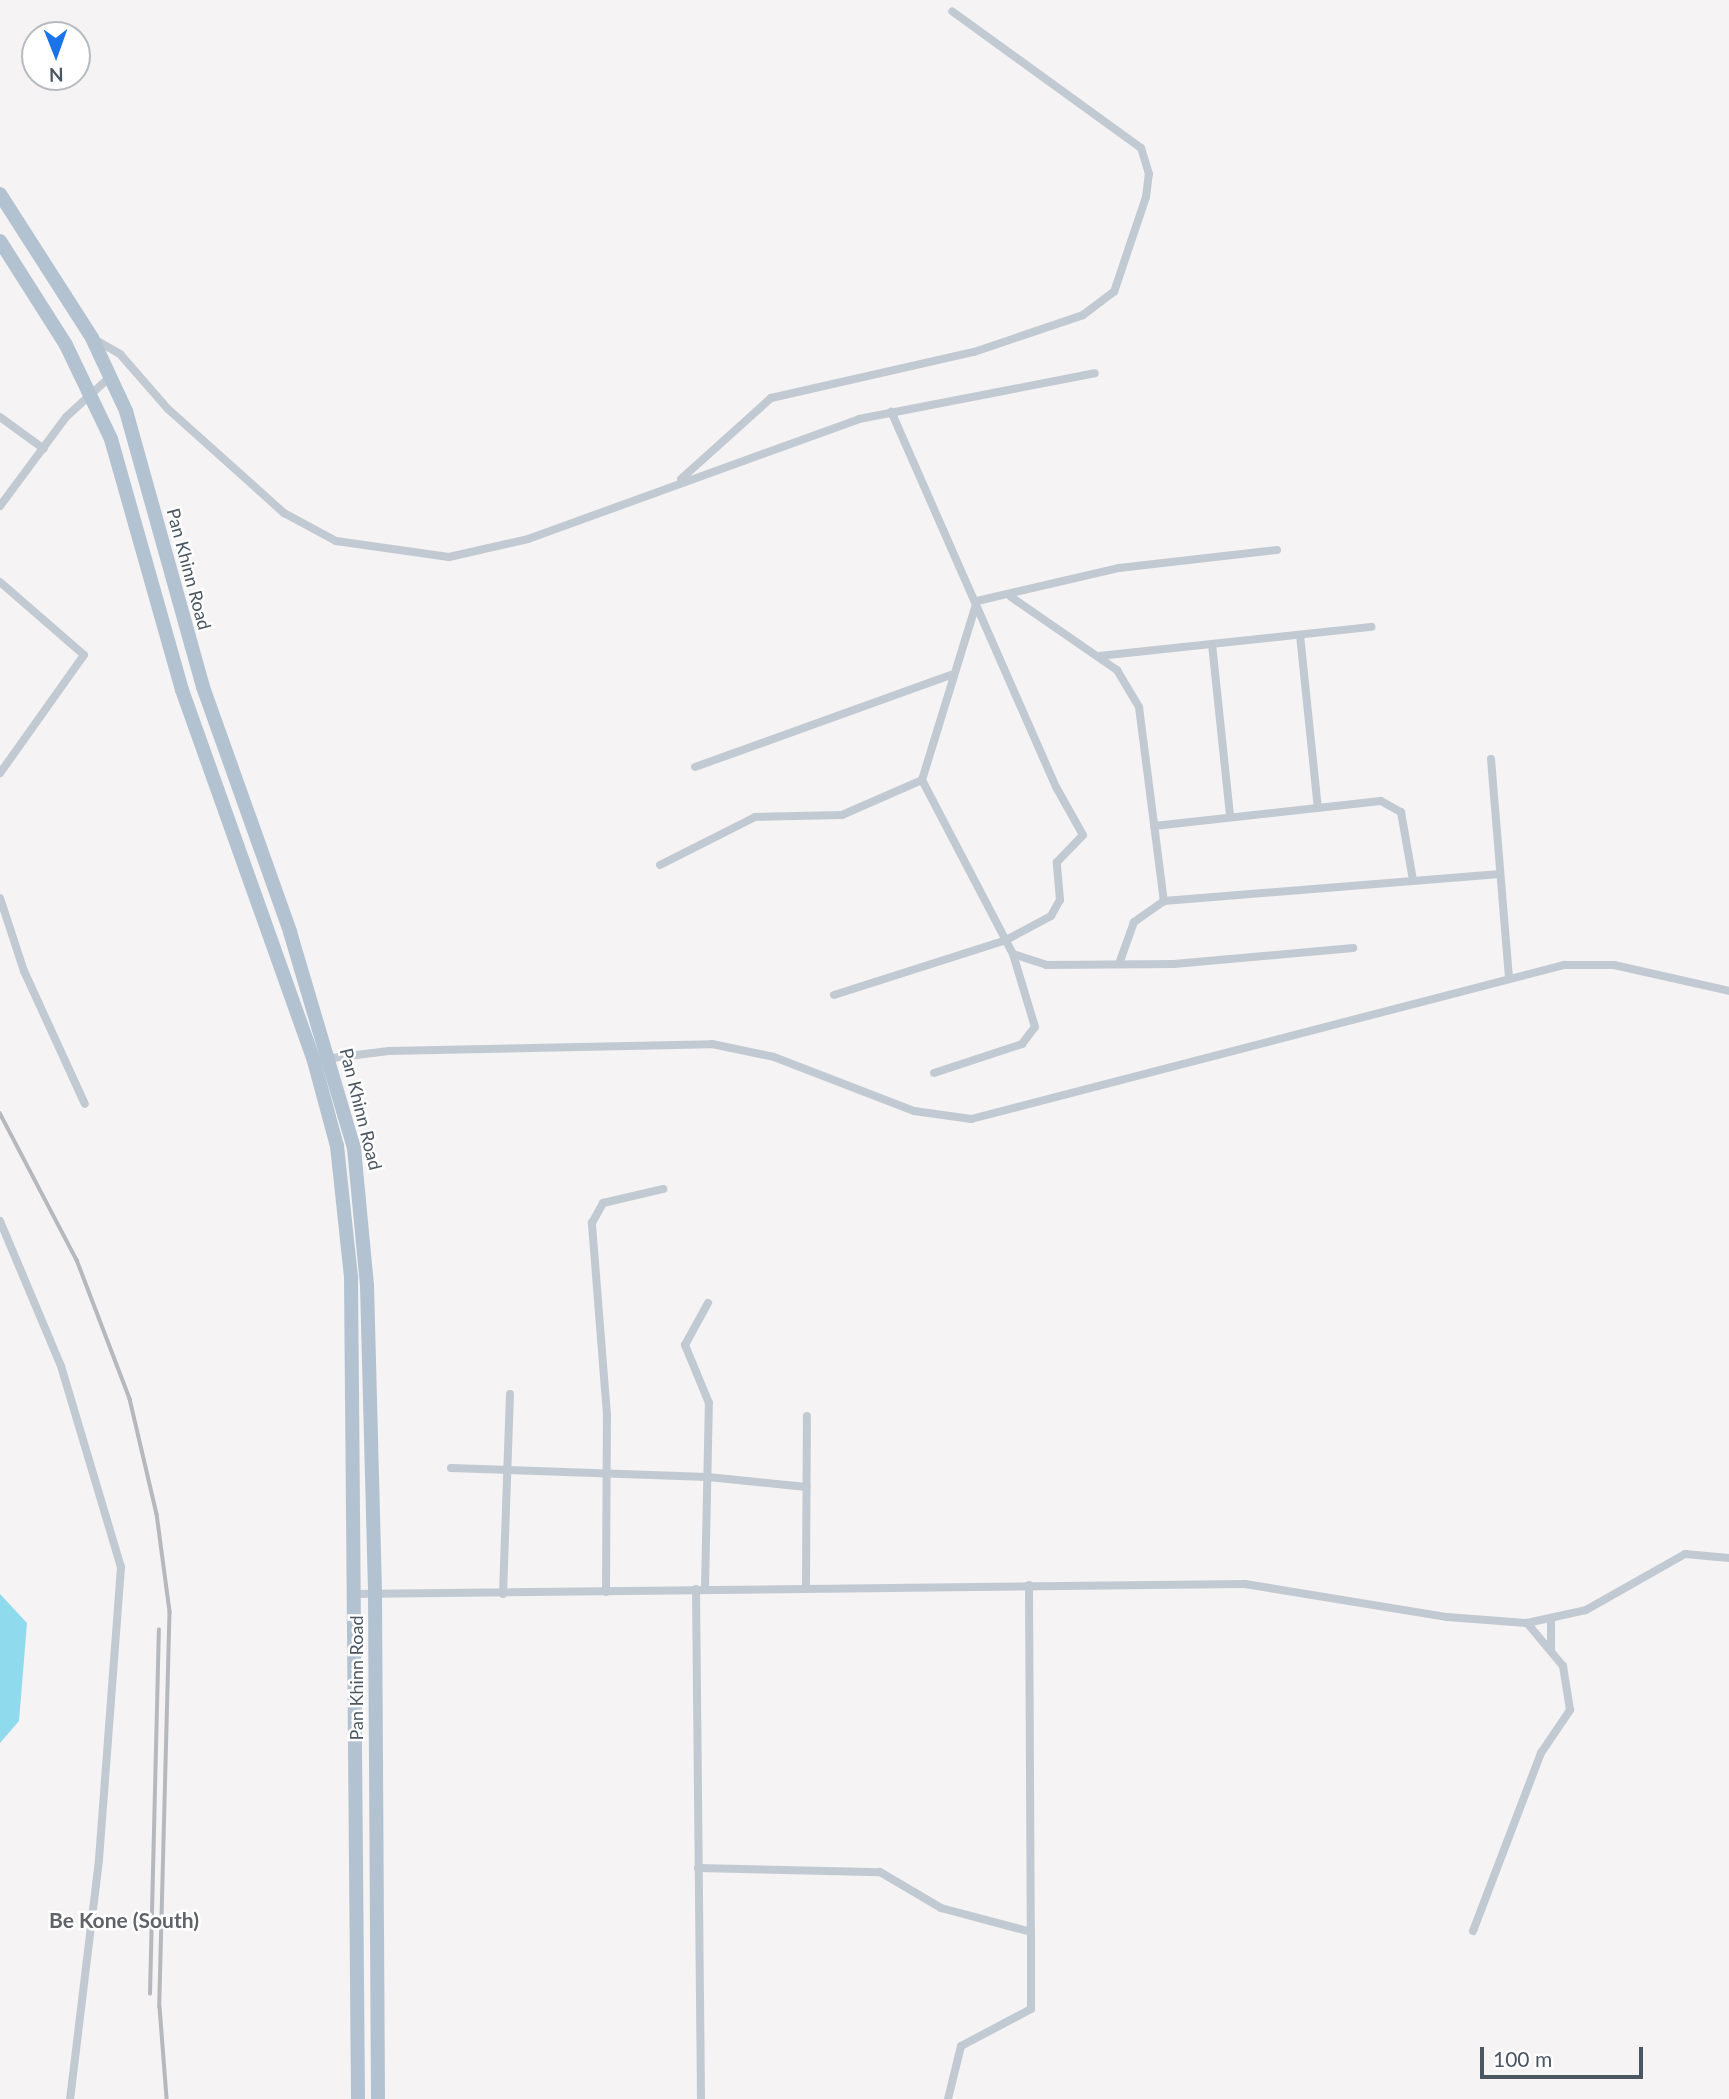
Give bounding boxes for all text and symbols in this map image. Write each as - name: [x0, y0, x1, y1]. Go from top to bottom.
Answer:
- north arrow: [21, 21, 91, 91]
- text: N: [49, 64, 64, 87]
- street label: Pan Khinn Road: [162, 506, 216, 632]
- street label: Pan Khinn Road: [335, 1046, 387, 1172]
- street label: Pan Khinn Road: [345, 1615, 367, 1741]
- district label: Be Kone (South): [49, 1907, 199, 1933]
- scale bar: [1484, 2032, 1647, 2076]
- text: 100 m: [1493, 2046, 1552, 2071]

